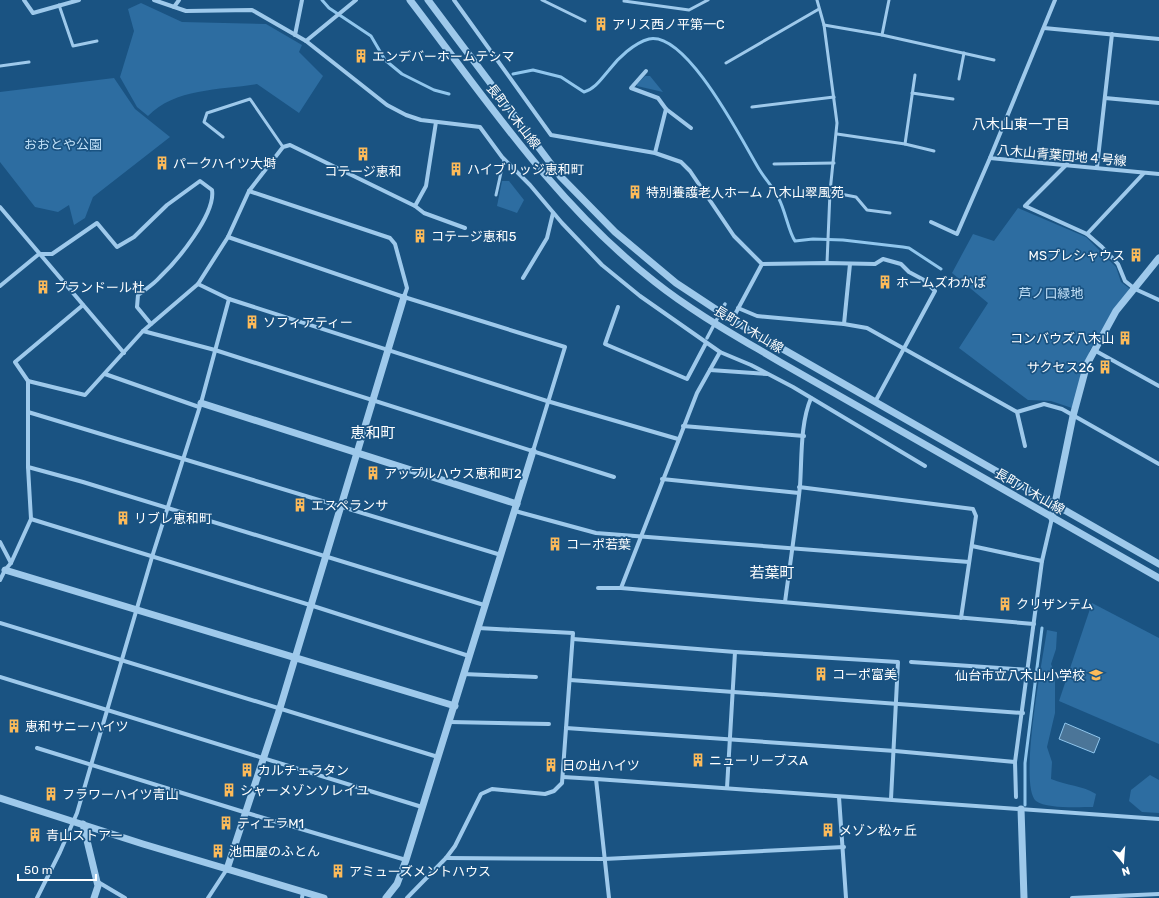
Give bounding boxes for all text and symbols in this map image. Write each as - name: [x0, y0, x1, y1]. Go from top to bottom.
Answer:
- building icon: アリス西ノ平第一C: [593, 16, 609, 32]
- place label: アリス西ノ平第一C: [612, 17, 725, 32]
- building icon: エンデバーホームテシマ: [353, 48, 369, 64]
- place label: エンデバーホームテシマ: [372, 49, 515, 64]
- street label: 長町八木山線: [484, 81, 544, 152]
- district label: 八木山東一丁目: [972, 116, 1070, 133]
- park label: おおとや公園: [24, 137, 102, 152]
- street label: 八木山青葉団地４号線: [997, 142, 1127, 169]
- building icon: コテージ恵和: [355, 146, 371, 162]
- building icon: パークハイツ大塒: [154, 155, 170, 171]
- place label: パークハイツ大塒: [173, 156, 276, 171]
- building icon: ハイブリッジ恵和町: [448, 161, 464, 177]
- place label: ハイブリッジ恵和町: [467, 162, 584, 177]
- place label: コテージ恵和: [324, 164, 402, 179]
- building icon: 特別養護老人ホーム 八木山翠風苑: [627, 184, 643, 200]
- place label: 特別養護老人ホーム 八木山翠風苑: [646, 185, 844, 200]
- building icon: コテージ恵和5: [412, 228, 428, 244]
- place label: コテージ恵和5: [431, 229, 517, 244]
- building icon: MSプレシャウス: [1128, 247, 1144, 263]
- place label: MSプレシャウス: [1029, 248, 1125, 263]
- building icon: ホームズわかば: [877, 274, 893, 290]
- place label: ホームズわかば: [896, 275, 987, 290]
- building icon: プランドール杜: [35, 279, 51, 295]
- place label: プランドール杜: [54, 280, 145, 295]
- park label: 芦ノ口緑地: [1018, 286, 1084, 301]
- street label: 長町八木山線: [711, 303, 786, 356]
- building icon: ソフィアティー: [244, 314, 260, 330]
- place label: ソフィアティー: [263, 315, 353, 330]
- building icon: コンバウズ八木山: [1117, 330, 1133, 346]
- place label: コンバウズ八木山: [1010, 331, 1114, 346]
- building icon: サクセス26: [1097, 359, 1113, 375]
- place label: サクセス26: [1027, 360, 1094, 375]
- district label: 恵和町: [350, 424, 396, 442]
- building icon: アップルハウス恵和町2: [365, 465, 381, 481]
- street label: 長町八木山線: [992, 465, 1067, 517]
- place label: アップルハウス恵和町2: [384, 466, 522, 481]
- building icon: エスペランサ: [292, 497, 308, 513]
- place label: エスペランサ: [311, 498, 388, 513]
- building icon: リブレ恵和町: [115, 510, 131, 526]
- place label: リブレ恵和町: [134, 511, 212, 526]
- building icon: コーポ若葉: [547, 536, 563, 552]
- place label: コーポ若葉: [566, 537, 631, 552]
- district label: 若葉町: [749, 564, 795, 582]
- building icon: クリザンテム: [997, 596, 1013, 612]
- place label: クリザンテム: [1016, 597, 1094, 612]
- building icon: コーポ富美: [813, 666, 829, 682]
- place label: コーポ富美: [832, 667, 897, 682]
- school or university icon: 仙台市立八木山小学校: [1088, 667, 1104, 683]
- place label: 仙台市立八木山小学校: [955, 668, 1085, 683]
- building icon: 恵和サニーハイツ: [6, 718, 22, 734]
- place label: 恵和サニーハイツ: [25, 719, 128, 734]
- building icon: ニューリーブスA: [690, 752, 706, 768]
- place label: ニューリーブスA: [709, 753, 808, 768]
- building icon: 日の出ハイツ: [543, 757, 559, 773]
- place label: 日の出ハイツ: [562, 758, 640, 773]
- building icon: カルチェラタン: [239, 762, 255, 778]
- place label: カルチェラタン: [258, 763, 349, 778]
- building icon: シャーメゾンソレイユ: [221, 782, 237, 798]
- place label: シャーメゾンソレイユ: [240, 783, 369, 798]
- building icon: フラワーハイツ青山: [43, 786, 59, 802]
- place label: フラワーハイツ青山: [62, 787, 178, 802]
- building icon: ティエラM1: [218, 815, 234, 831]
- place label: ティエラM1: [237, 816, 304, 831]
- building icon: メゾン松ヶ丘: [820, 822, 836, 838]
- place label: メゾン松ヶ丘: [839, 823, 917, 838]
- building icon: 青山ストアー: [27, 827, 43, 843]
- place label: 青山ストアー: [46, 828, 123, 843]
- north arrow: [1103, 842, 1143, 882]
- building icon: 池田屋のふとん: [210, 843, 226, 859]
- place label: 池田屋のふとん: [229, 844, 320, 859]
- scale bar: [18, 856, 96, 882]
- text: 50 m: [24, 863, 52, 877]
- building icon: アミューズメントハウス: [330, 863, 346, 879]
- place label: アミューズメントハウス: [349, 864, 491, 879]
- text: N: [1120, 864, 1131, 878]

